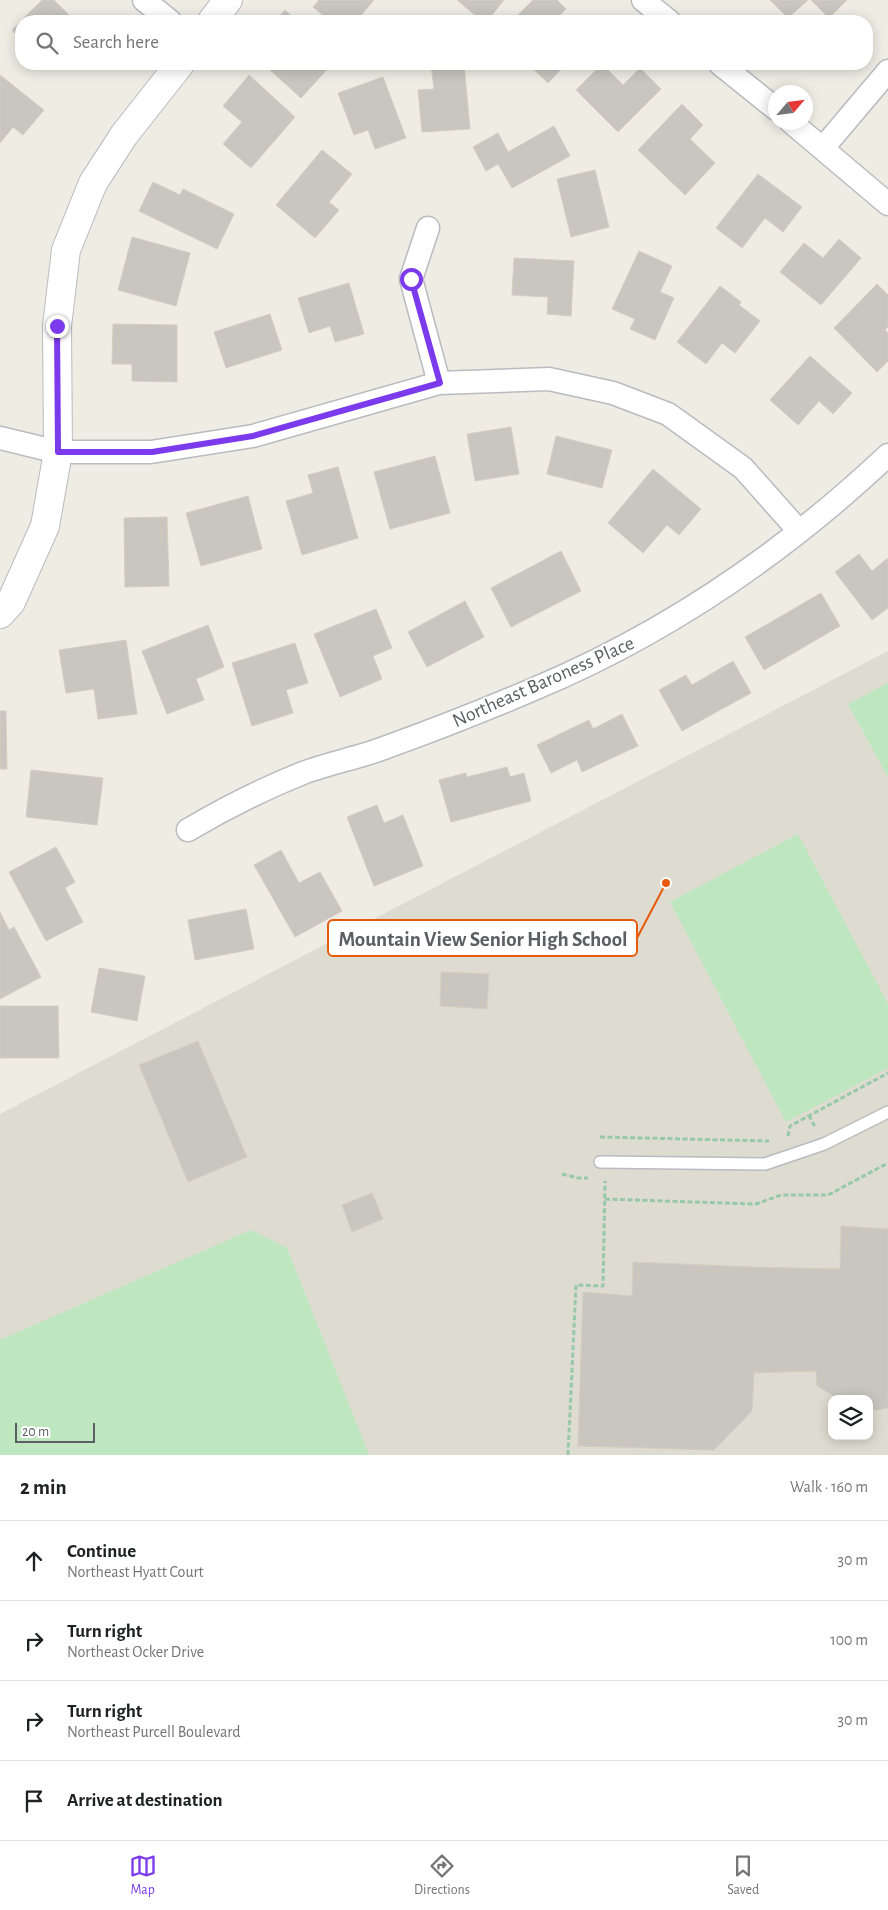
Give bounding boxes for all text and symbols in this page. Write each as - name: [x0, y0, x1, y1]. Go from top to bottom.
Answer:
- search box: [15, 15, 873, 70]
- icon: search: [33, 29, 61, 57]
- text: Search here: [73, 33, 159, 52]
- north arrow: [768, 85, 813, 130]
- route start: [400, 268, 423, 291]
- route end: [46, 315, 69, 338]
- street label: Northeast Baroness Place: [450, 633, 637, 731]
- callout: Mountain View Senior High School: [328, 920, 637, 956]
- text: Mountain View Senior High School: [338, 929, 628, 950]
- map controls: [828, 1395, 873, 1440]
- button: layers: [828, 1395, 873, 1440]
- scale bar: [15, 1420, 95, 1443]
- text: 20 m: [22, 1425, 49, 1439]
- text: 2 min: [20, 1477, 67, 1498]
- text: Walk · 160 m: [790, 1479, 868, 1495]
- text: Continue: [67, 1542, 136, 1561]
- icon: ahead: [20, 1547, 48, 1575]
- text: 30 m: [838, 1552, 868, 1568]
- text: Northeast Hyatt Court: [67, 1564, 204, 1580]
- text: Turn right: [67, 1622, 142, 1641]
- icon: right: [20, 1627, 48, 1655]
- text: 100 m: [830, 1632, 868, 1648]
- text: Northeast Ocker Drive: [67, 1644, 204, 1660]
- text: Turn right: [67, 1702, 142, 1721]
- icon: right: [20, 1707, 48, 1735]
- text: 30 m: [838, 1712, 868, 1728]
- text: Northeast Purcell Boulevard: [67, 1724, 241, 1740]
- icon: arrive: [20, 1787, 48, 1815]
- text: Arrive at destination: [67, 1791, 223, 1810]
- tab: Map: [129, 1852, 157, 1899]
- tab: Directions: [414, 1852, 470, 1899]
- tab: Saved: [727, 1852, 759, 1899]

